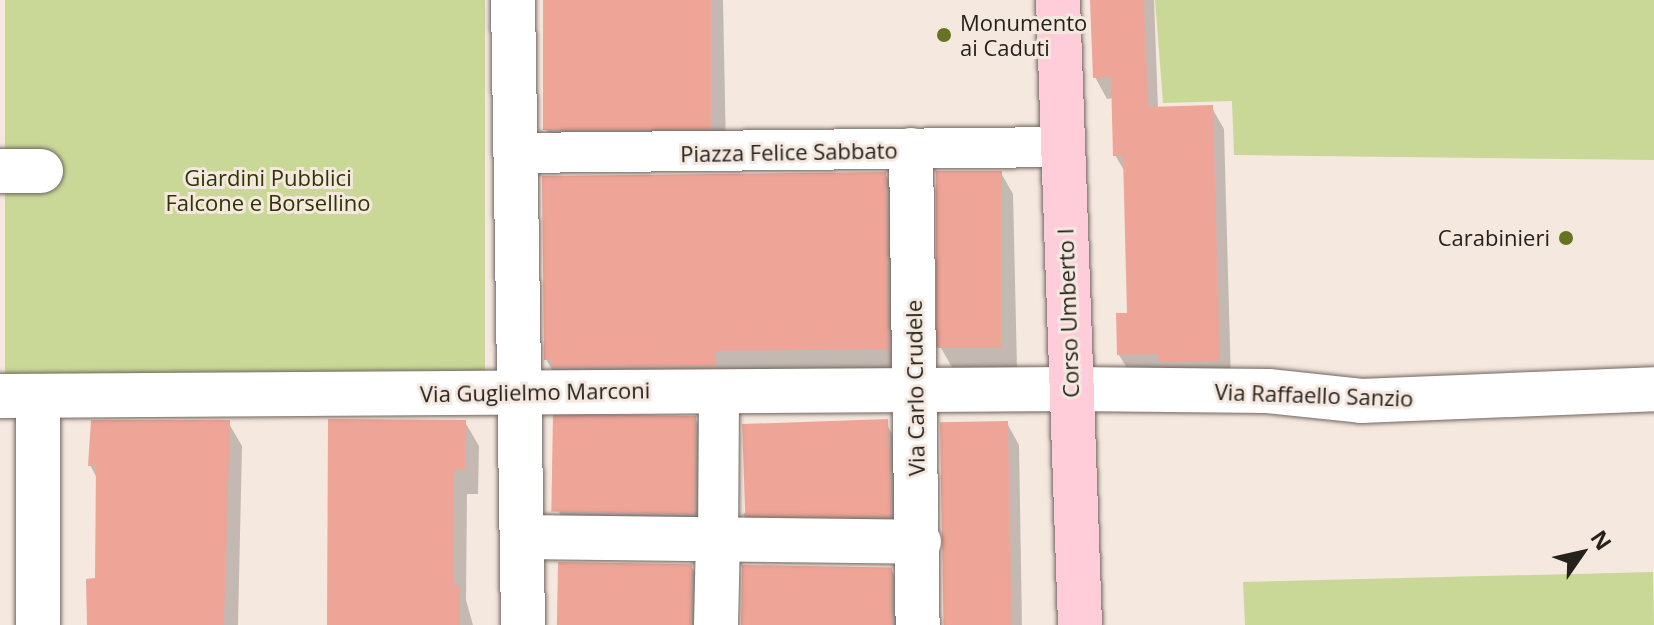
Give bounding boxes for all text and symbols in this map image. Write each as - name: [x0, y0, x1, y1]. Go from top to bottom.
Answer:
- place label: Monumento ai Caduti: [960, 9, 1087, 60]
- marker: Monumento ai Caduti: [935, 26, 953, 44]
- street label: Piazza Felice Sabbato: [680, 137, 898, 167]
- park label: Giardini Pubblici Falcone e Borsellino: [165, 164, 371, 216]
- place label: Carabinieri: [1438, 225, 1550, 251]
- street label: Corso Umberto I: [1052, 228, 1084, 398]
- marker: Carabinieri: [1557, 229, 1575, 247]
- street label: Via Carlo Crudele: [900, 300, 930, 476]
- street label: Via Guglielmo Marconi: [420, 377, 650, 407]
- street label: Via Raffaello Sanzio: [1214, 378, 1414, 412]
- north arrow: [1542, 513, 1622, 593]
- text: N: [1584, 524, 1619, 555]

